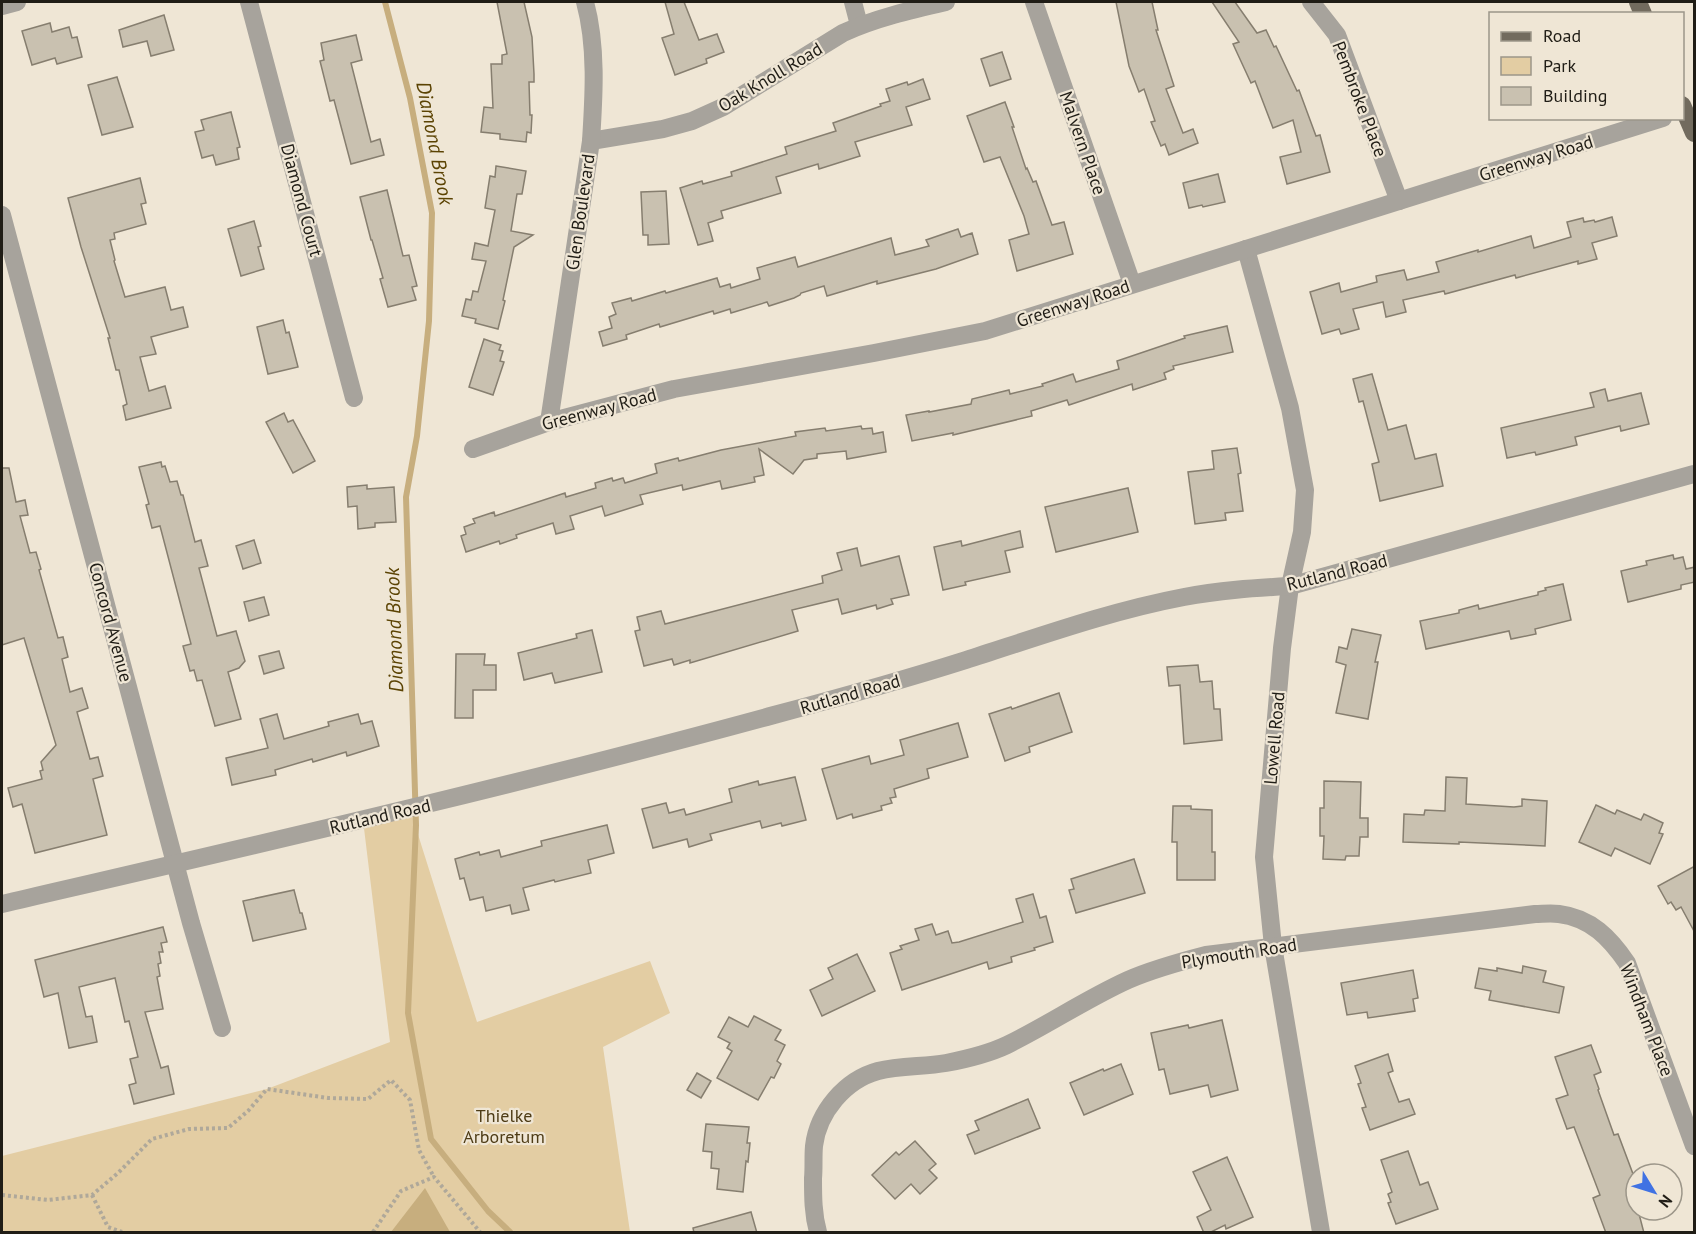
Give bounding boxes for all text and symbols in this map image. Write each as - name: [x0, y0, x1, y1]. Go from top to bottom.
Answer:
- legend: [1489, 12, 1684, 120]
- text: Road: [1543, 24, 1581, 47]
- street label: Oak Knoll Road: [714, 37, 826, 117]
- street label: Pembroke Place: [1327, 38, 1393, 160]
- text: Park: [1543, 54, 1576, 77]
- water label: Diamond Brook: [410, 79, 460, 208]
- text: Building: [1543, 84, 1607, 107]
- street label: Malvern Place: [1055, 88, 1111, 198]
- street label: Greenway Road: [1476, 130, 1596, 186]
- street label: Diamond Court: [276, 141, 328, 259]
- street label: Glen Boulevard: [560, 152, 600, 272]
- street label: Greenway Road: [1013, 274, 1133, 332]
- street label: Greenway Road: [539, 383, 659, 435]
- street label: Rutland Road: [1284, 548, 1390, 596]
- street label: Concord Avenue: [84, 560, 138, 684]
- water label: Diamond Brook: [379, 566, 409, 693]
- street label: Rutland Road: [797, 669, 903, 719]
- street label: Lowell Road: [1258, 691, 1290, 785]
- street label: Rutland Road: [327, 793, 433, 839]
- street label: Plymouth Road: [1180, 933, 1298, 973]
- street label: Windham Place: [1615, 961, 1679, 1079]
- park label: Thielke Arboretum: [463, 1104, 545, 1148]
- north arrow: [1624, 1162, 1684, 1222]
- text: N: [1655, 1191, 1677, 1212]

